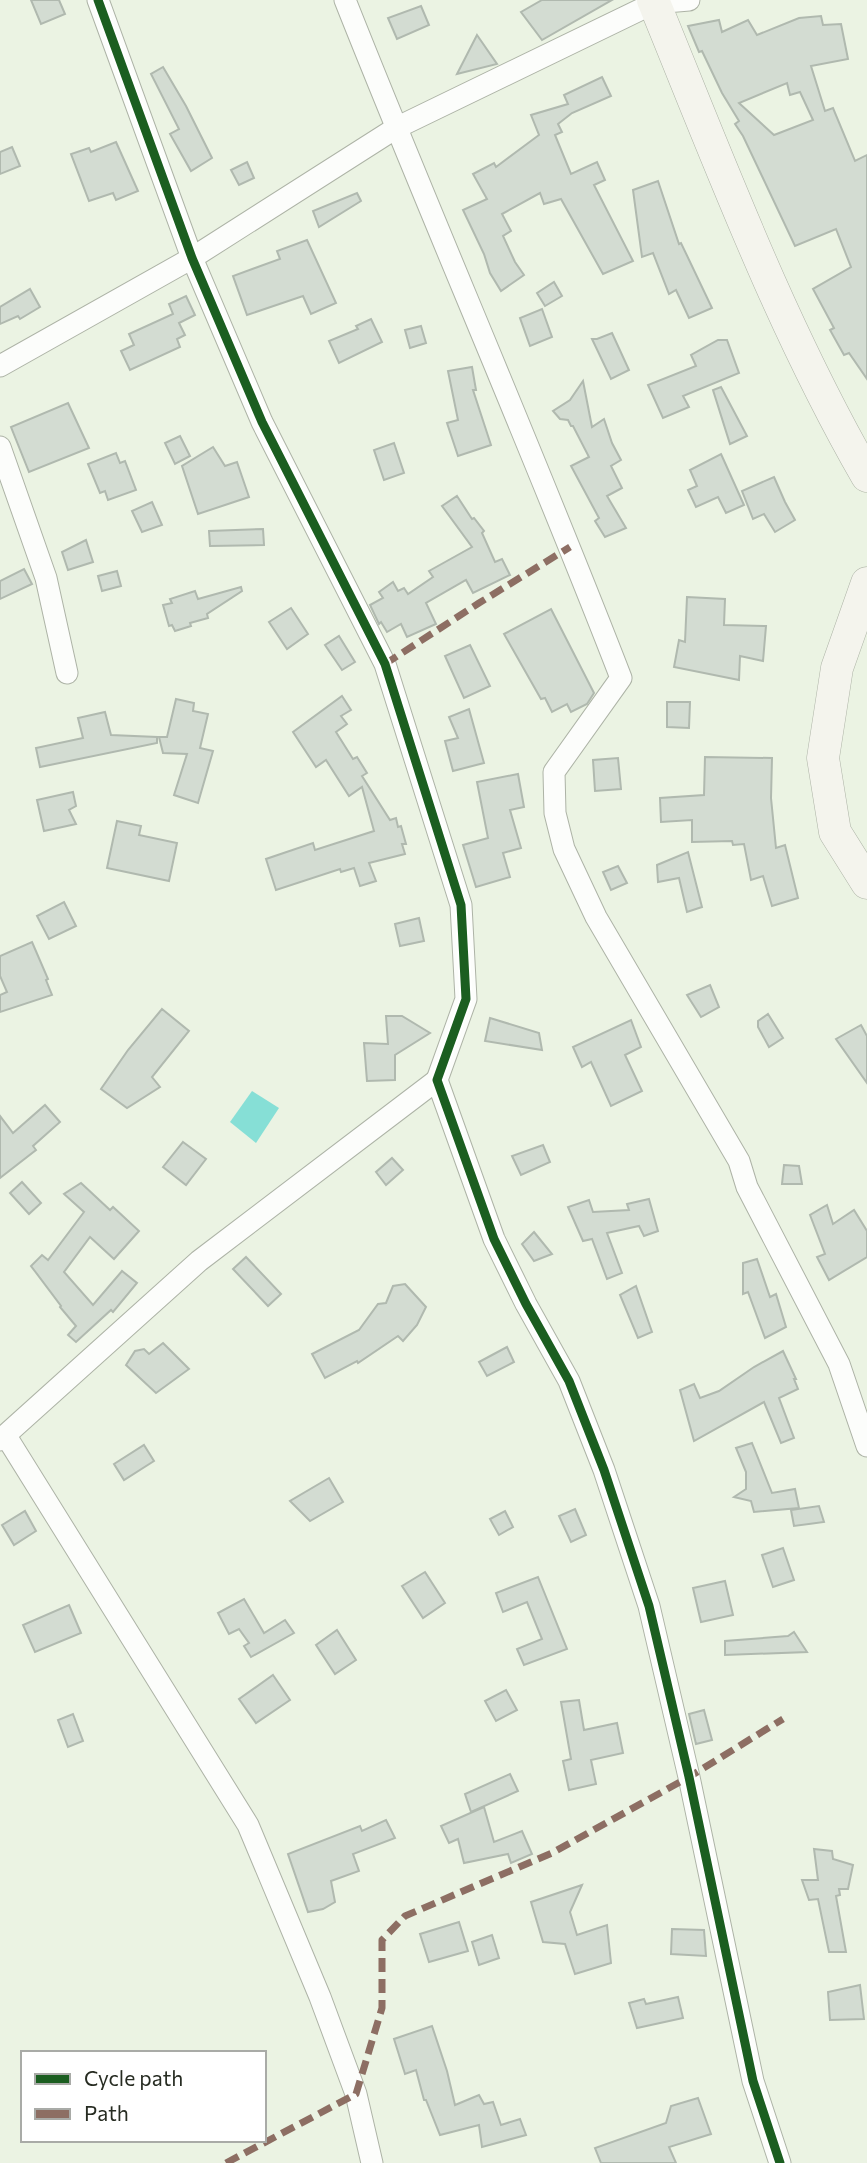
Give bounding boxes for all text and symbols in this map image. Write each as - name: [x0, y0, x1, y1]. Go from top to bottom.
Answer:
- legend: [21, 2051, 266, 2142]
- text: Cycle path: [84, 2065, 183, 2090]
- text: Path: [84, 2100, 129, 2125]

